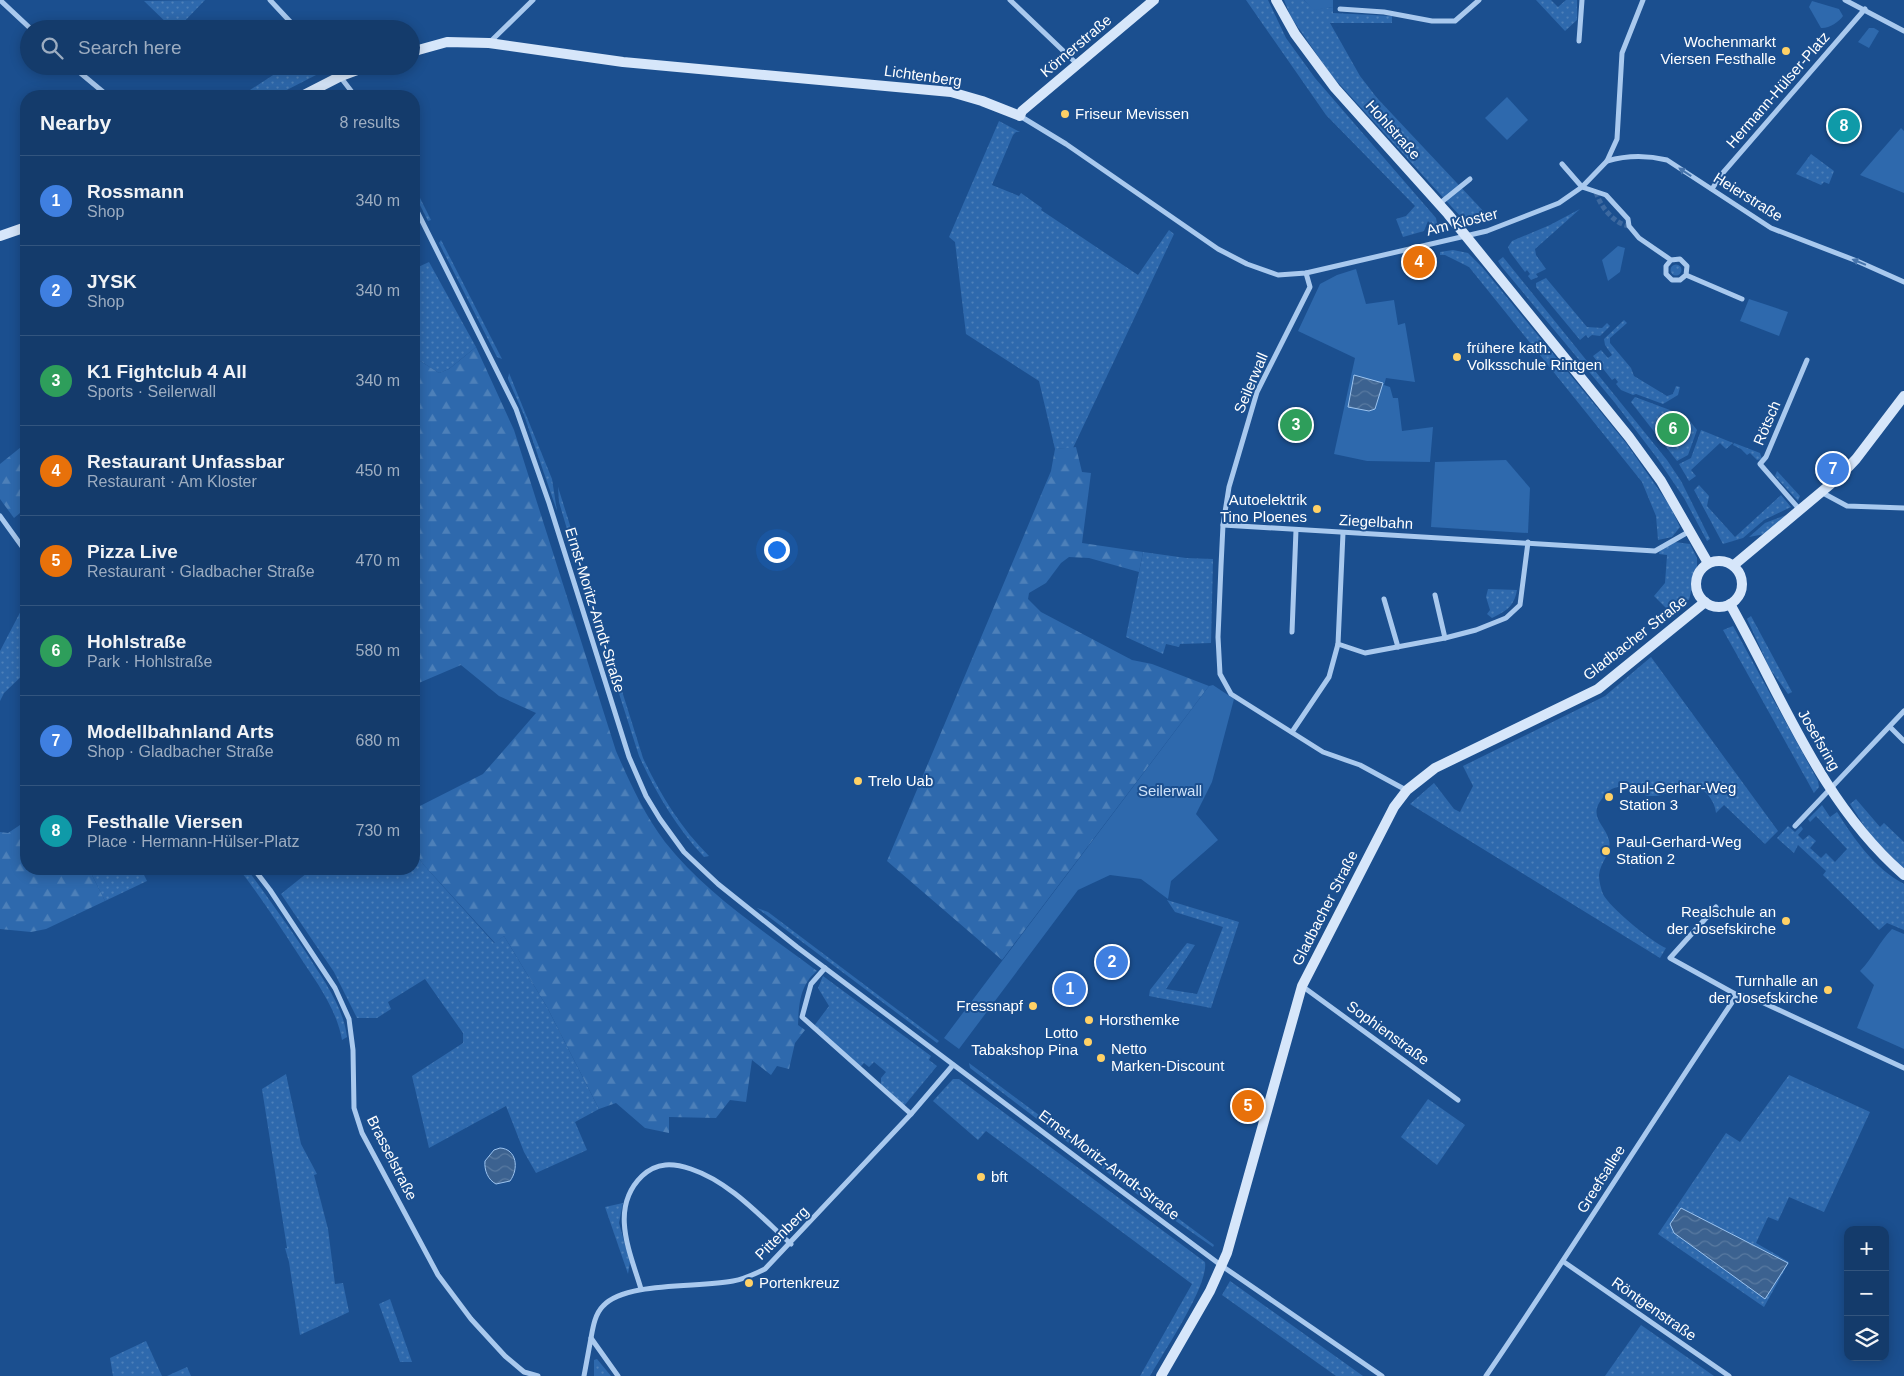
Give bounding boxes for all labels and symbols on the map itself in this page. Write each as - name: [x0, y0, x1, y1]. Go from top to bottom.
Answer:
- street label: Körnerstraße: [1037, 11, 1115, 80]
- street label: Hermann-Hülser-Platz: [1723, 28, 1833, 151]
- place label: Wochenmarkt Viersen Festhalle: [1660, 33, 1777, 67]
- marker: Wochenmarkt Viersen Festhalle: [1780, 45, 1792, 57]
- street label: Lichtenberg: [883, 62, 963, 89]
- street label: Hohlstraße: [1363, 97, 1424, 163]
- place label: Friseur Mevissen: [1075, 105, 1189, 122]
- pin: 8: [1828, 107, 1860, 145]
- marker: Friseur Mevissen: [1059, 108, 1071, 120]
- one-way arrow: [1679, 167, 1692, 176]
- street label: Heierstraße: [1711, 169, 1786, 225]
- street label: Am Kloster: [1424, 204, 1500, 239]
- pin: 4: [1403, 243, 1435, 281]
- one-way arrow: [1852, 258, 1867, 265]
- place label: frühere kath. Volksschule Rintgen: [1467, 339, 1602, 373]
- street label: Seilerwall: [1230, 350, 1271, 416]
- marker: frühere kath. Volksschule Rintgen: [1451, 351, 1463, 363]
- street label: Rötsch: [1750, 398, 1783, 448]
- pin: 3: [1280, 406, 1312, 444]
- pin: 6: [1657, 410, 1689, 448]
- pin: 7: [1817, 450, 1849, 488]
- place label: Autoelektrik Tino Ploenes: [1220, 491, 1307, 525]
- marker: Autoelektrik Tino Ploenes: [1311, 503, 1323, 515]
- street label: Ziegelbahn: [1339, 511, 1414, 532]
- street label: Ernst-Moritz-Arndt-Straße: [562, 525, 629, 694]
- your location: [764, 537, 790, 563]
- street label: Gladbacher Straße: [1580, 592, 1690, 683]
- street label: Josefsring: [1795, 706, 1844, 774]
- place label: Trelo Uab: [868, 772, 933, 789]
- marker: Trelo Uab: [852, 775, 864, 787]
- place label: Paul-Gerhar-Weg Station 3: [1619, 779, 1736, 813]
- park label: Seilerwall: [1138, 782, 1202, 799]
- marker: Paul-Gerhar-Weg Station 3: [1603, 791, 1615, 803]
- place label: Paul-Gerhard-Weg Station 2: [1616, 833, 1742, 867]
- marker: Paul-Gerhard-Weg Station 2: [1600, 845, 1612, 857]
- street label: Gladbacher Straße: [1288, 847, 1361, 968]
- place label: Realschule an der Josefskirche: [1667, 903, 1776, 937]
- marker: Realschule an der Josefskirche: [1780, 915, 1792, 927]
- pin: 2: [1096, 943, 1128, 981]
- pin: 1: [1054, 970, 1086, 1008]
- place label: Turnhalle an der Josefskirche: [1709, 972, 1818, 1006]
- marker: Turnhalle an der Josefskirche: [1822, 984, 1834, 996]
- place label: Fressnapf: [956, 997, 1024, 1014]
- street label: Sophienstraße: [1344, 997, 1433, 1068]
- marker: Fressnapf: [1027, 1000, 1039, 1012]
- place label: Horsthemke: [1099, 1011, 1180, 1028]
- marker: Horsthemke: [1083, 1014, 1095, 1026]
- place label: Lotto Tabakshop Pina: [971, 1024, 1079, 1058]
- marker: Lotto Tabakshop Pina: [1082, 1036, 1094, 1048]
- place label: Netto Marken-Discount: [1111, 1040, 1225, 1074]
- marker: Netto Marken-Discount: [1095, 1052, 1107, 1064]
- pin: 5: [1232, 1087, 1264, 1125]
- street label: Ernst-Moritz-Arndt-Straße: [1036, 1106, 1183, 1223]
- street label: Brasselstraße: [364, 1113, 421, 1203]
- street label: Greefsallee: [1573, 1142, 1628, 1216]
- place label: bft: [991, 1168, 1009, 1185]
- marker: bft: [975, 1171, 987, 1183]
- street label: Pittenberg: [751, 1202, 812, 1263]
- street label: Röntgenstraße: [1609, 1273, 1700, 1344]
- place label: Portenkreuz: [759, 1274, 840, 1291]
- marker: Portenkreuz: [743, 1277, 755, 1289]

